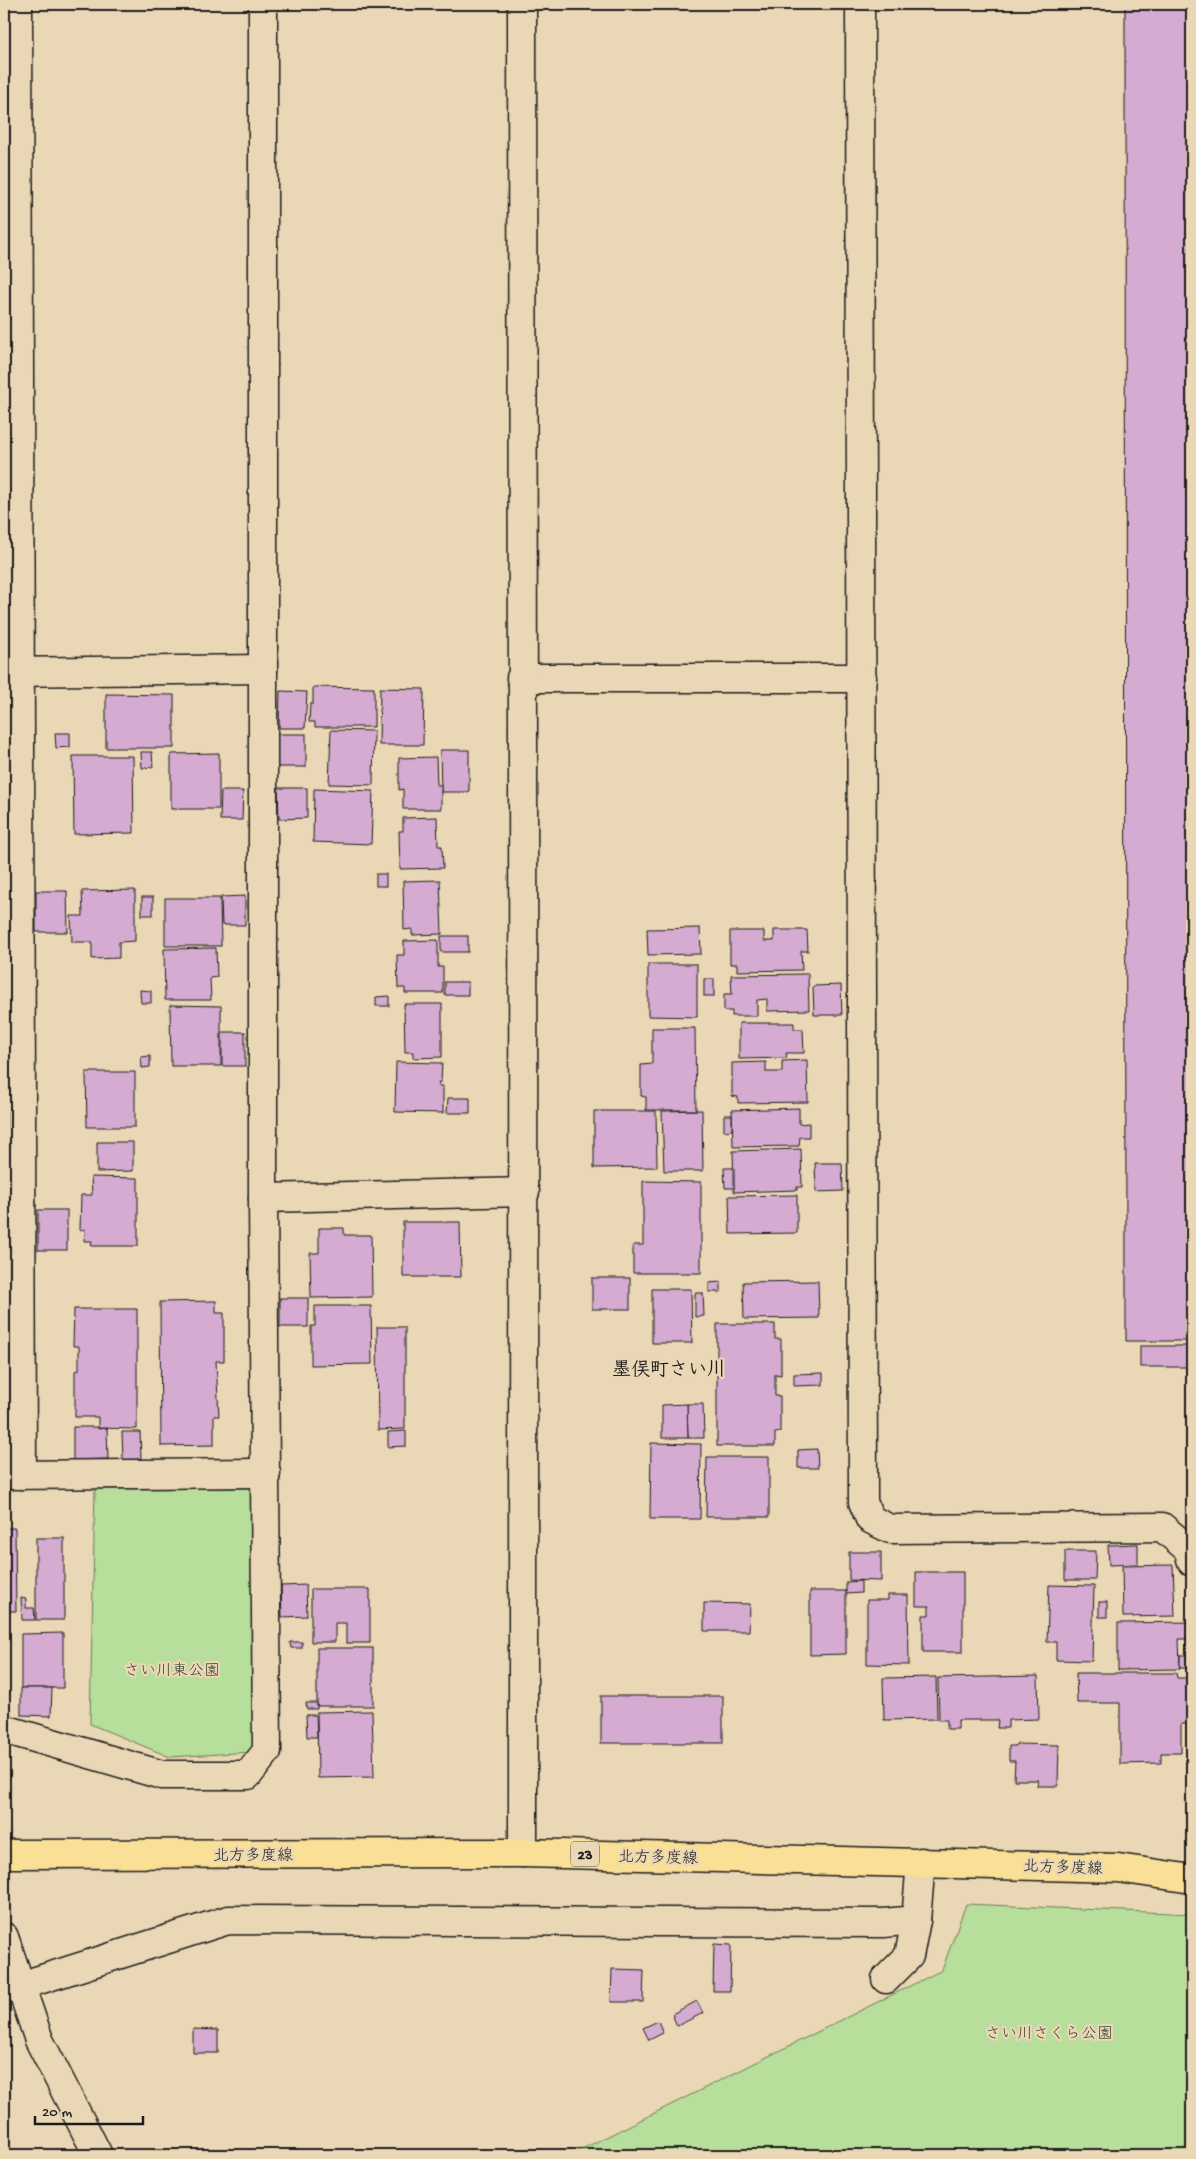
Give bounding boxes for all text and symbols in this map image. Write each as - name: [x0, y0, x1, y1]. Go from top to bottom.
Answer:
- district label: 墨俣町さい川: [612, 1359, 726, 1383]
- park label: さい川東公園: [124, 1661, 220, 1682]
- road number: 23: [571, 1842, 599, 1866]
- street label: 北方多度線: [213, 1846, 293, 1867]
- street label: 北方多度線: [618, 1847, 698, 1870]
- street label: 北方多度線: [1023, 1857, 1103, 1880]
- park label: さい川さくら公園: [985, 2025, 1113, 2045]
- scale bar: [35, 2094, 142, 2126]
- text: 20 m: [42, 2104, 72, 2122]

